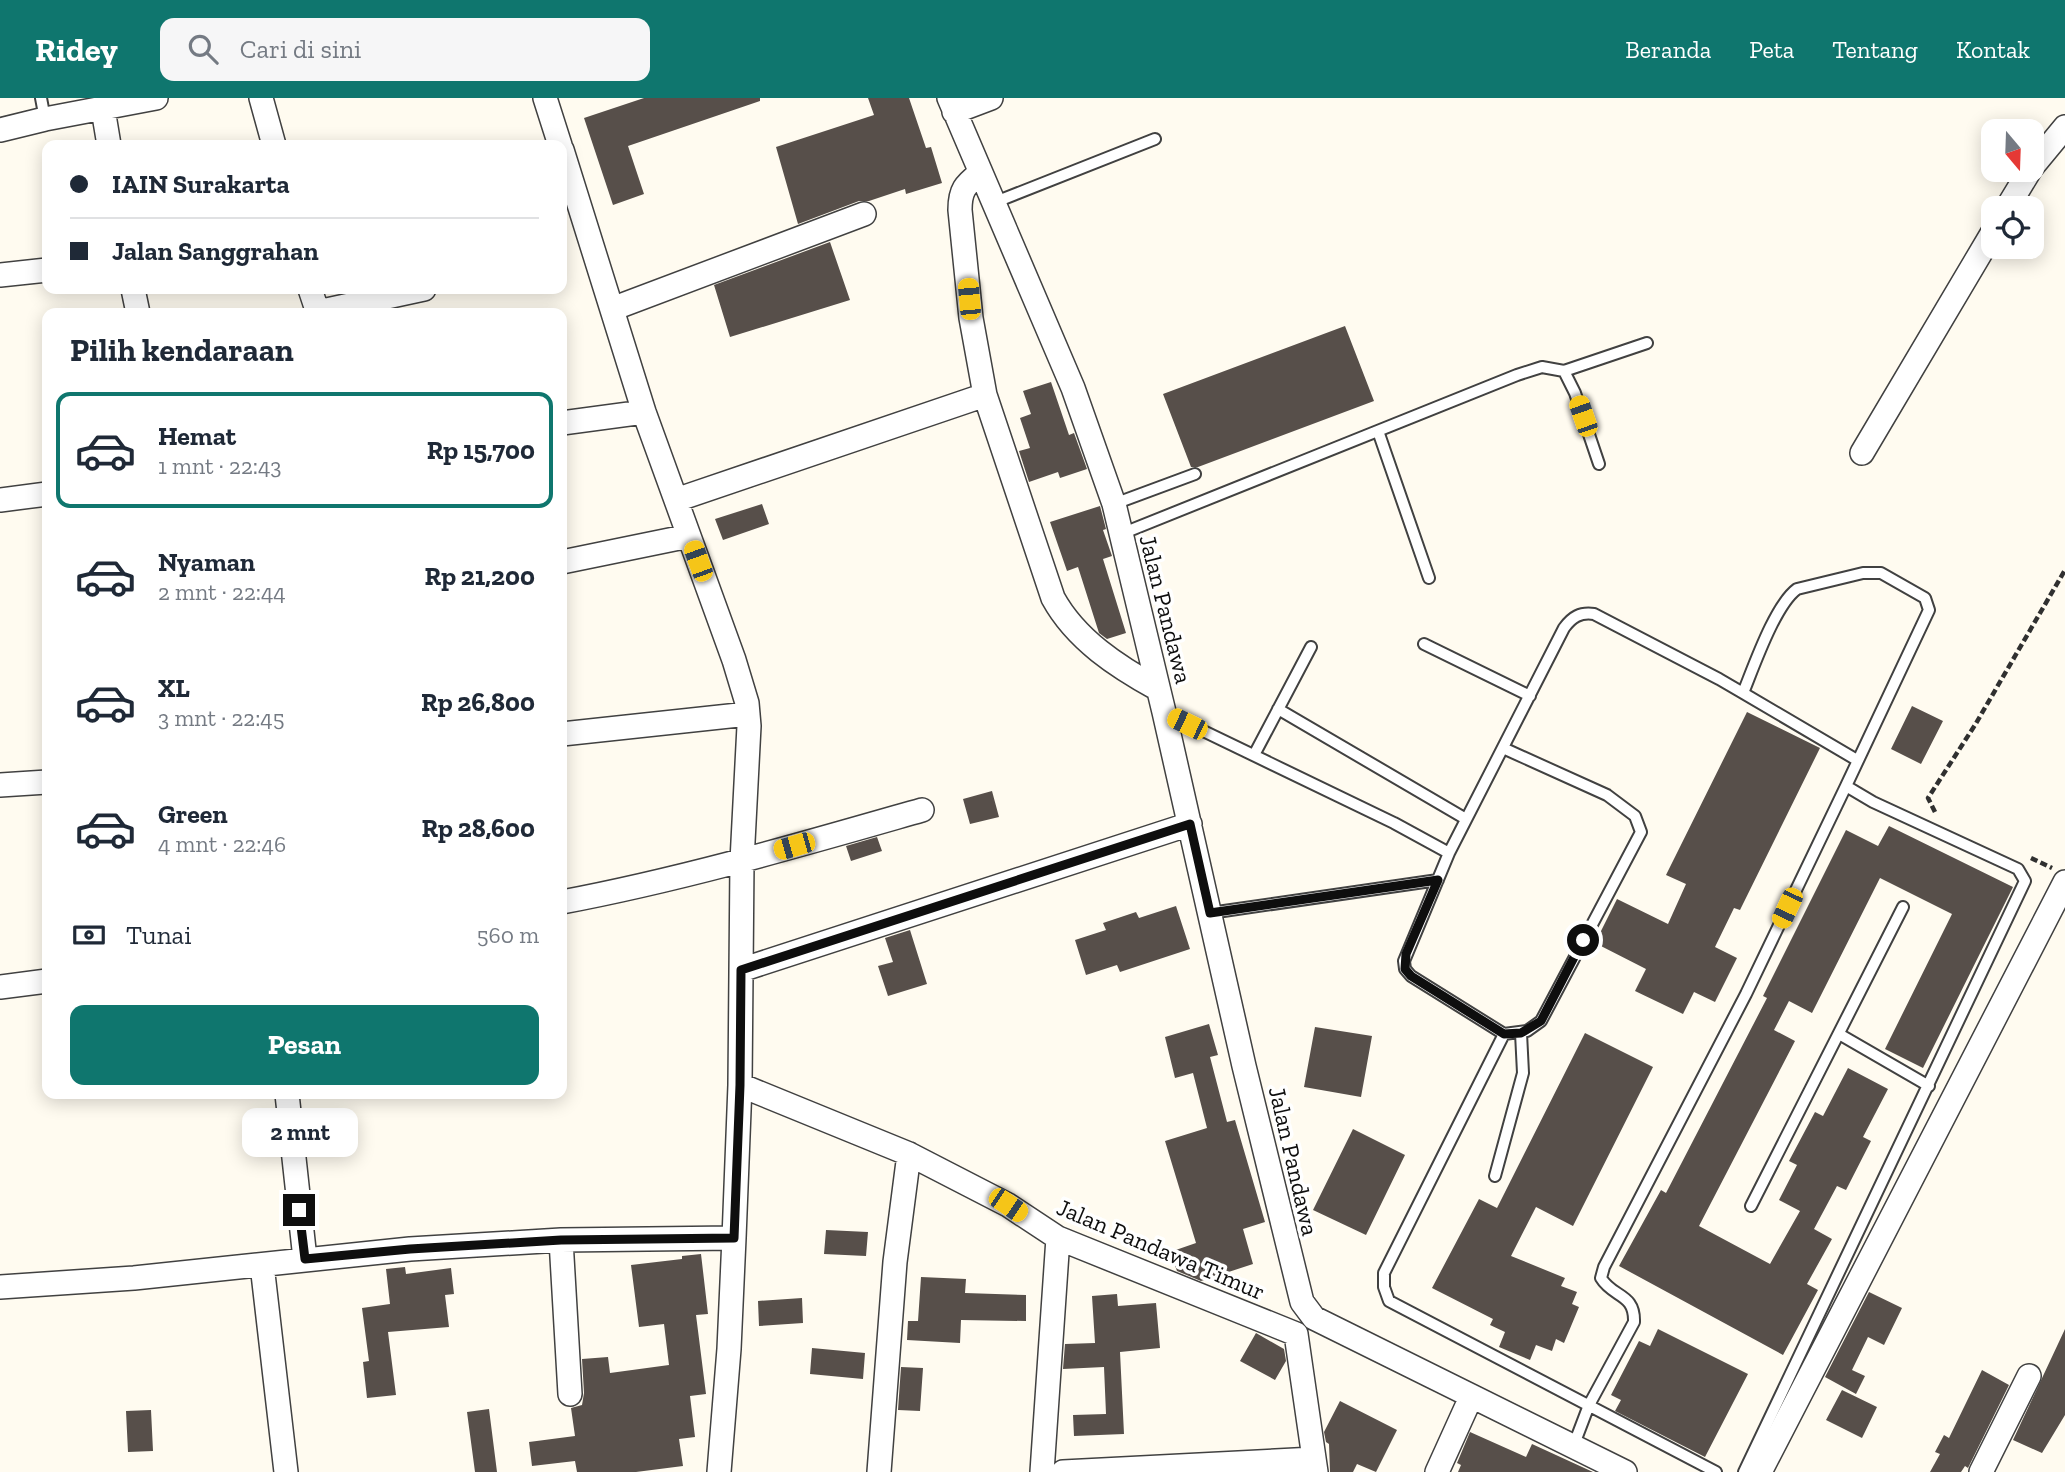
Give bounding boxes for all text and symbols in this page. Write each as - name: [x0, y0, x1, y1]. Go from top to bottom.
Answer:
- search box: [160, 18, 650, 81]
- text: Ridey: [35, 30, 118, 69]
- icon: search: [184, 30, 222, 68]
- text: Cari di sini: [240, 33, 361, 65]
- text: Beranda: [1625, 35, 1711, 64]
- text: Peta: [1749, 35, 1794, 64]
- text: Tentang: [1832, 35, 1918, 64]
- text: Kontak: [1956, 35, 2030, 64]
- north arrow: [1981, 119, 2044, 182]
- map controls: [1981, 119, 2044, 259]
- text: IAIN Surakarta: [112, 168, 290, 200]
- button: locate: [1981, 196, 2044, 259]
- text: Jalan Sanggrahan: [112, 235, 319, 267]
- car: [957, 277, 982, 321]
- text: Pilih kendaraan: [70, 331, 294, 369]
- car: [1567, 393, 1600, 439]
- icon: car: [74, 419, 137, 482]
- text: Hemat: [158, 420, 236, 452]
- text: Rp 15,700: [427, 434, 535, 466]
- text: 1 mnt · 22:43: [158, 452, 282, 480]
- street label: Jalan Pandawa: [1134, 532, 1199, 687]
- car: [681, 538, 716, 584]
- icon: car: [74, 545, 137, 608]
- text: Nyaman: [158, 546, 255, 578]
- text: Rp 21,200: [425, 560, 535, 592]
- text: 2 mnt · 22:44: [158, 578, 286, 606]
- icon: car: [74, 671, 137, 734]
- text: XL: [158, 672, 190, 704]
- text: Rp 26,800: [421, 686, 535, 718]
- text: 3 mnt · 22:45: [158, 704, 285, 732]
- car: [1164, 705, 1211, 743]
- icon: car: [74, 797, 137, 860]
- text: Green: [158, 798, 228, 830]
- text: Rp 28,600: [421, 812, 535, 844]
- text: 4 mnt · 22:46: [158, 830, 286, 858]
- car: [771, 830, 818, 862]
- car: [1769, 885, 1806, 931]
- icon: cash: [70, 916, 108, 954]
- text: Tunai: [126, 919, 191, 951]
- text: 560 m: [477, 921, 539, 949]
- route start: [1567, 924, 1599, 956]
- button: Pesan: [70, 1005, 539, 1085]
- street label: Jalan Pandawa: [1263, 1084, 1325, 1239]
- callout: 2 mnt: [241, 1108, 357, 1158]
- text: 2 mnt: [270, 1118, 330, 1146]
- car: [985, 1185, 1032, 1225]
- street label: Jalan Pandawa Timur: [1053, 1192, 1269, 1306]
- route end: [283, 1194, 315, 1226]

